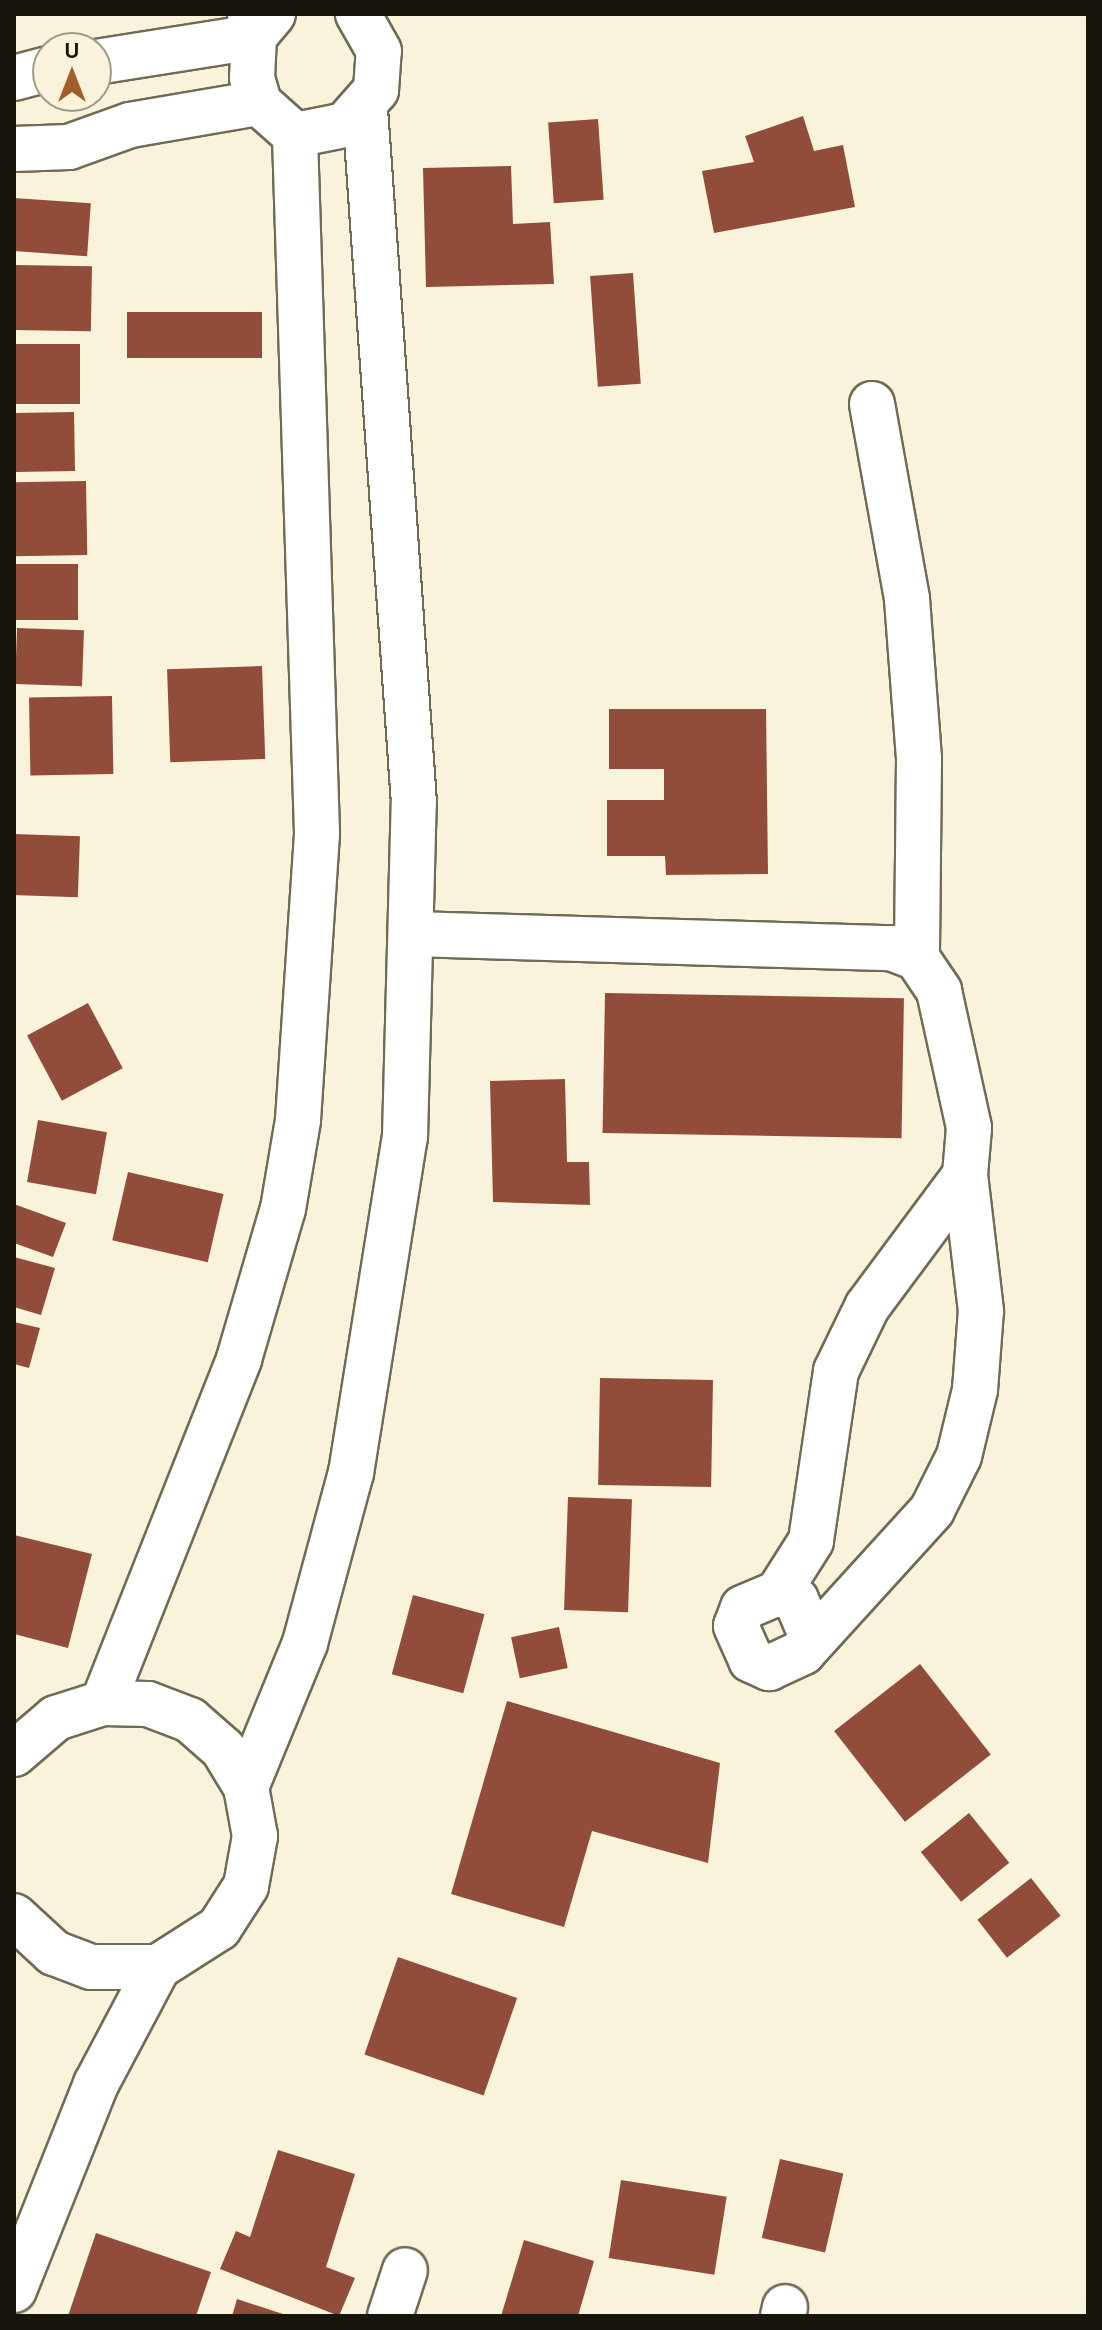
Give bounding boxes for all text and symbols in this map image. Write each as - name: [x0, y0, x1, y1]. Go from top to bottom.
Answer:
- north arrow: [32, 32, 112, 112]
- text: U: [65, 36, 79, 64]

